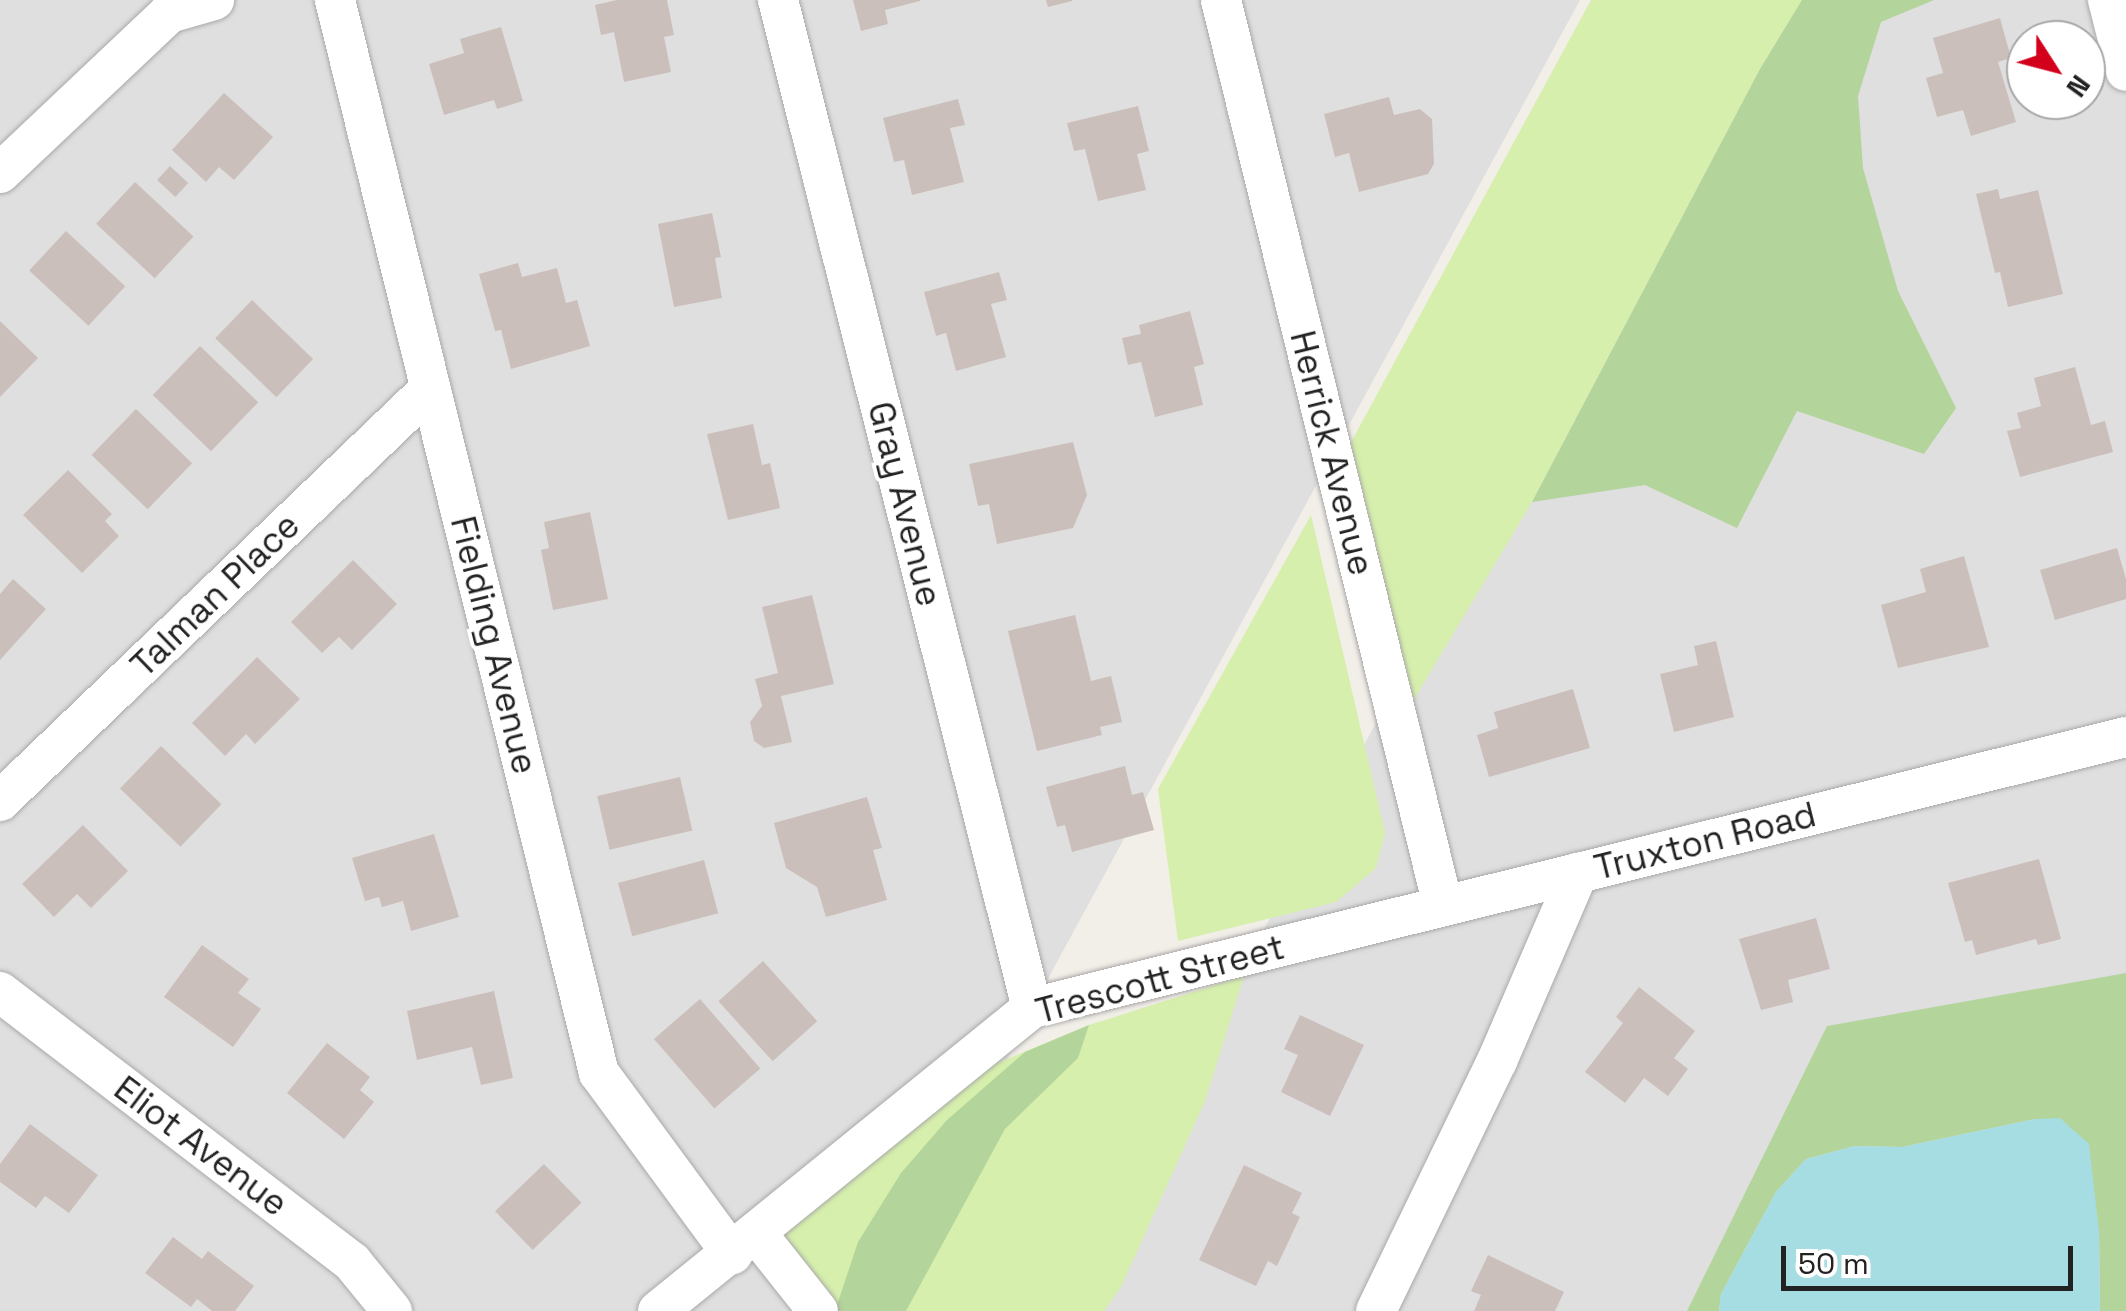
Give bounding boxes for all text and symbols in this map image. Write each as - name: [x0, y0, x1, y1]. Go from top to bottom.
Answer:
- north arrow: [2006, 20, 2106, 120]
- text: N: [2059, 68, 2099, 105]
- street label: Herrick Avenue: [1281, 326, 1383, 580]
- street label: Gray Avenue: [859, 397, 951, 611]
- street label: Talman Place: [122, 504, 308, 686]
- street label: Fielding Avenue: [442, 512, 546, 778]
- street label: Truxton Road: [1590, 793, 1820, 889]
- street label: Trescott Street: [1031, 926, 1289, 1032]
- street label: Eliot Avenue: [106, 1067, 296, 1225]
- scale bar: [1786, 1226, 2078, 1288]
- text: 50 m: [1798, 1244, 1869, 1283]

